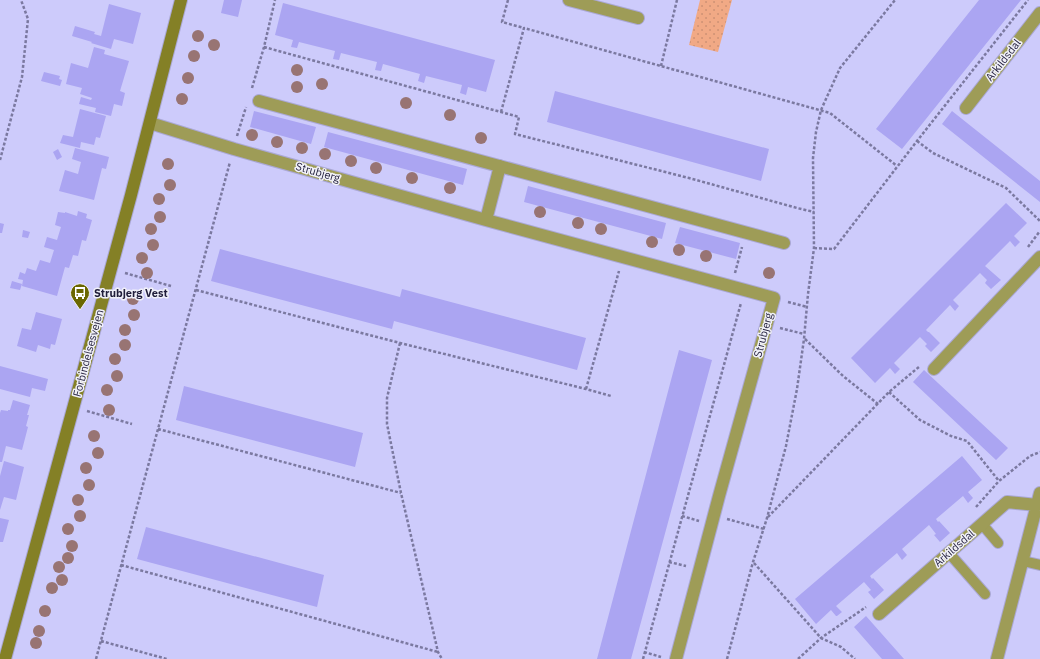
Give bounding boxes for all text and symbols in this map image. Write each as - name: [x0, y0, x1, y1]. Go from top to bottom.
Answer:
- street label: Arkildsdal: [982, 36, 1024, 84]
- street label: Strubjerg: [294, 159, 342, 185]
- bus stop icon: Strubjerg Vest: [69, 282, 91, 310]
- place label: Strubjerg Vest: [94, 286, 168, 300]
- street label: Forbindelsesvejen: [70, 308, 106, 398]
- street label: Strubjerg: [750, 311, 776, 359]
- street label: Arkildsdal: [931, 526, 977, 570]

